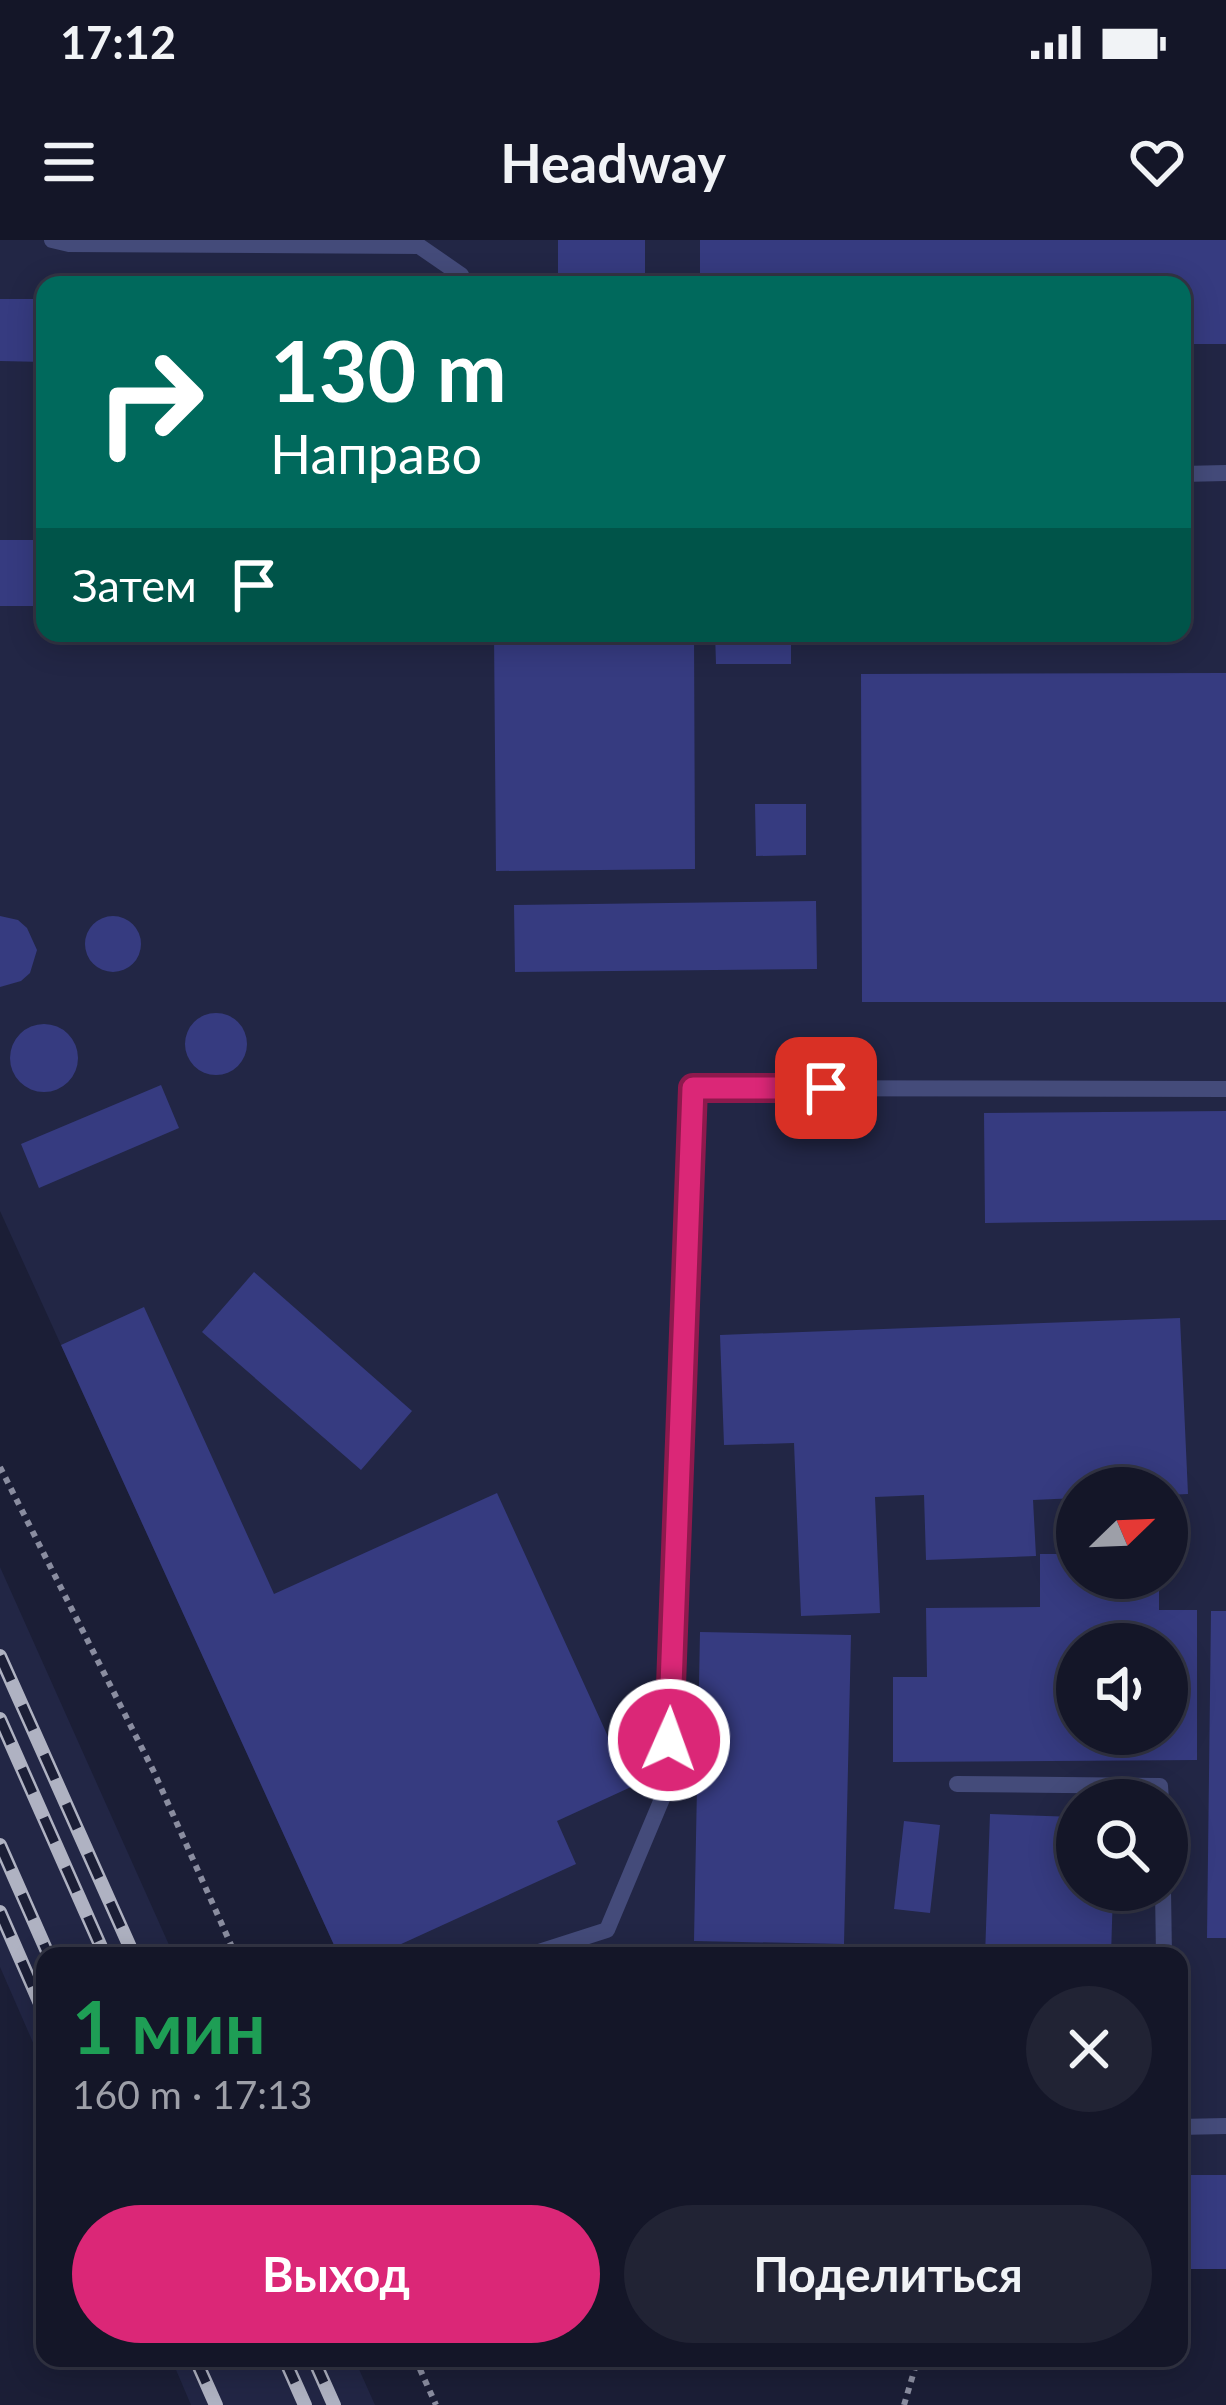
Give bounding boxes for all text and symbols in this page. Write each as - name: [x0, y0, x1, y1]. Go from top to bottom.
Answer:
- text: 17:12: [60, 15, 176, 69]
- icon: menu: [36, 129, 102, 195]
- icon: heart: [1124, 129, 1190, 195]
- text: Headway: [500, 130, 726, 195]
- text: 130 m: [270, 319, 507, 420]
- icon: right: [72, 324, 228, 480]
- text: Направо: [270, 421, 482, 486]
- icon: arrive: [221, 552, 287, 618]
- text: Затем: [72, 558, 197, 612]
- pin: [775, 1037, 877, 1139]
- icon: arrive: [793, 1055, 859, 1121]
- north arrow: [1056, 1467, 1188, 1599]
- map controls: [1056, 1467, 1188, 1911]
- button: sound: [1056, 1623, 1188, 1755]
- position arrow: [606, 1677, 732, 1803]
- button: search: [1056, 1779, 1188, 1911]
- text: 1 мин: [72, 1983, 266, 2069]
- button: close: [1026, 1986, 1152, 2112]
- text: 160 m · 17:13: [72, 2071, 312, 2117]
- button: Выход: [72, 2205, 600, 2343]
- button: Поделиться: [624, 2205, 1152, 2343]

